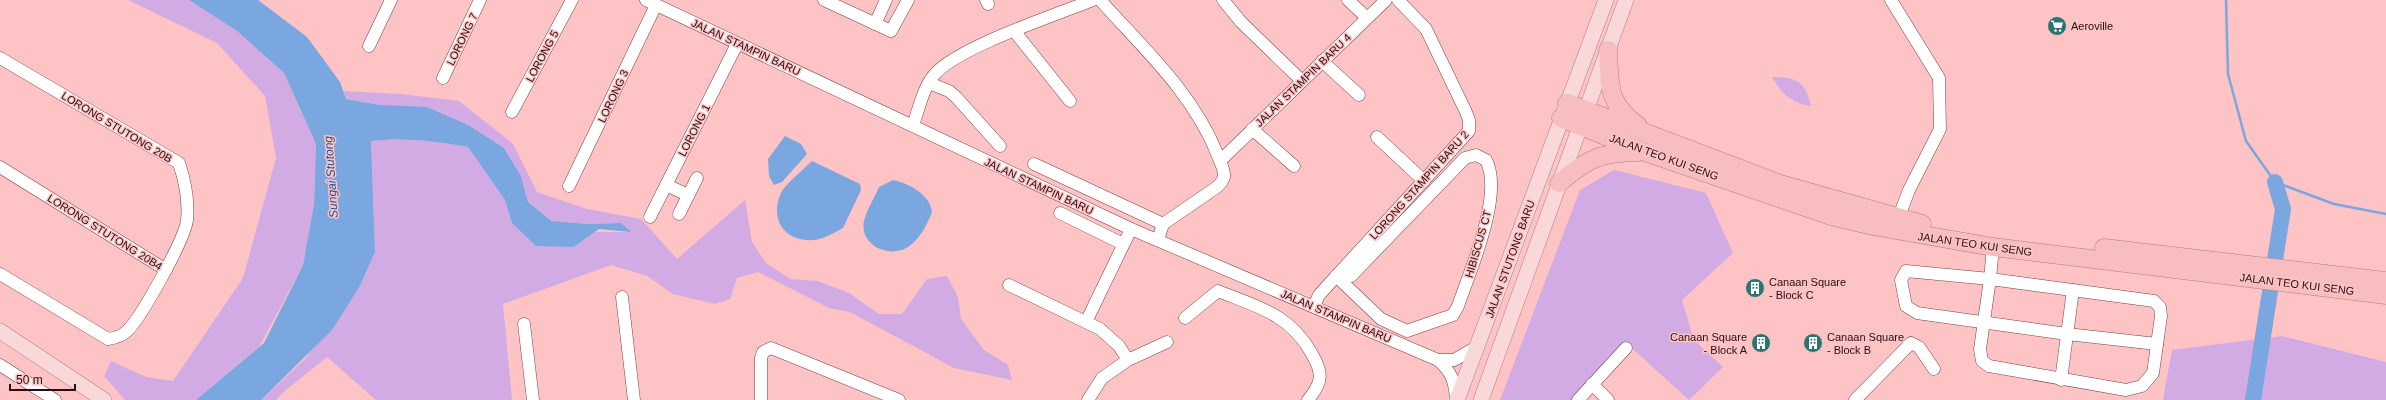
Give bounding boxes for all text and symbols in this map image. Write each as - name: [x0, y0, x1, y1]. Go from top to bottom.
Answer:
- street label: LORONG 7: [444, 11, 480, 67]
- supermarket icon: Aeroville: [2046, 15, 2068, 37]
- street label: JALAN STAMPIN BARU: [690, 16, 802, 78]
- place label: Aeroville: [2071, 20, 2113, 32]
- street label: LORONG 5: [523, 28, 561, 84]
- street label: JALAN STAMPIN BARU 4: [1253, 31, 1353, 129]
- street label: LORONG 3: [596, 68, 630, 124]
- street label: LORONG STUTONG 20B: [60, 89, 174, 165]
- street label: LORONG 1: [676, 102, 712, 158]
- street label: LORONG STAMPIN BARU 2: [1367, 128, 1471, 242]
- street label: JALAN TEO KUI SENG: [1608, 132, 1720, 182]
- water label: Sungai Stutong: [321, 135, 341, 218]
- street label: JALAN STAMPIN BARU: [983, 155, 1095, 217]
- street label: LORONG STUTONG 20B4: [45, 192, 165, 272]
- street label: JALAN STUTONG BARU: [1483, 198, 1537, 320]
- street label: HIBISCUS CT: [1463, 209, 1493, 279]
- street label: JALAN TEO KUI SENG: [1917, 230, 2033, 258]
- street label: JALAN TEO KUI SENG: [2239, 271, 2355, 297]
- place label: Canaan Square - Block C: [1769, 276, 1846, 301]
- building icon: Canaan Square - Block C: [1744, 277, 1766, 299]
- street label: JALAN STAMPIN BARU: [1279, 287, 1393, 345]
- place label: Canaan Square - Block A: [1670, 331, 1748, 356]
- place label: Canaan Square - Block B: [1827, 331, 1904, 356]
- building icon: Canaan Square - Block A: [1750, 332, 1772, 354]
- building icon: Canaan Square - Block B: [1802, 332, 1824, 354]
- scale bar: [10, 366, 75, 392]
- text: 50 m: [16, 373, 43, 387]

